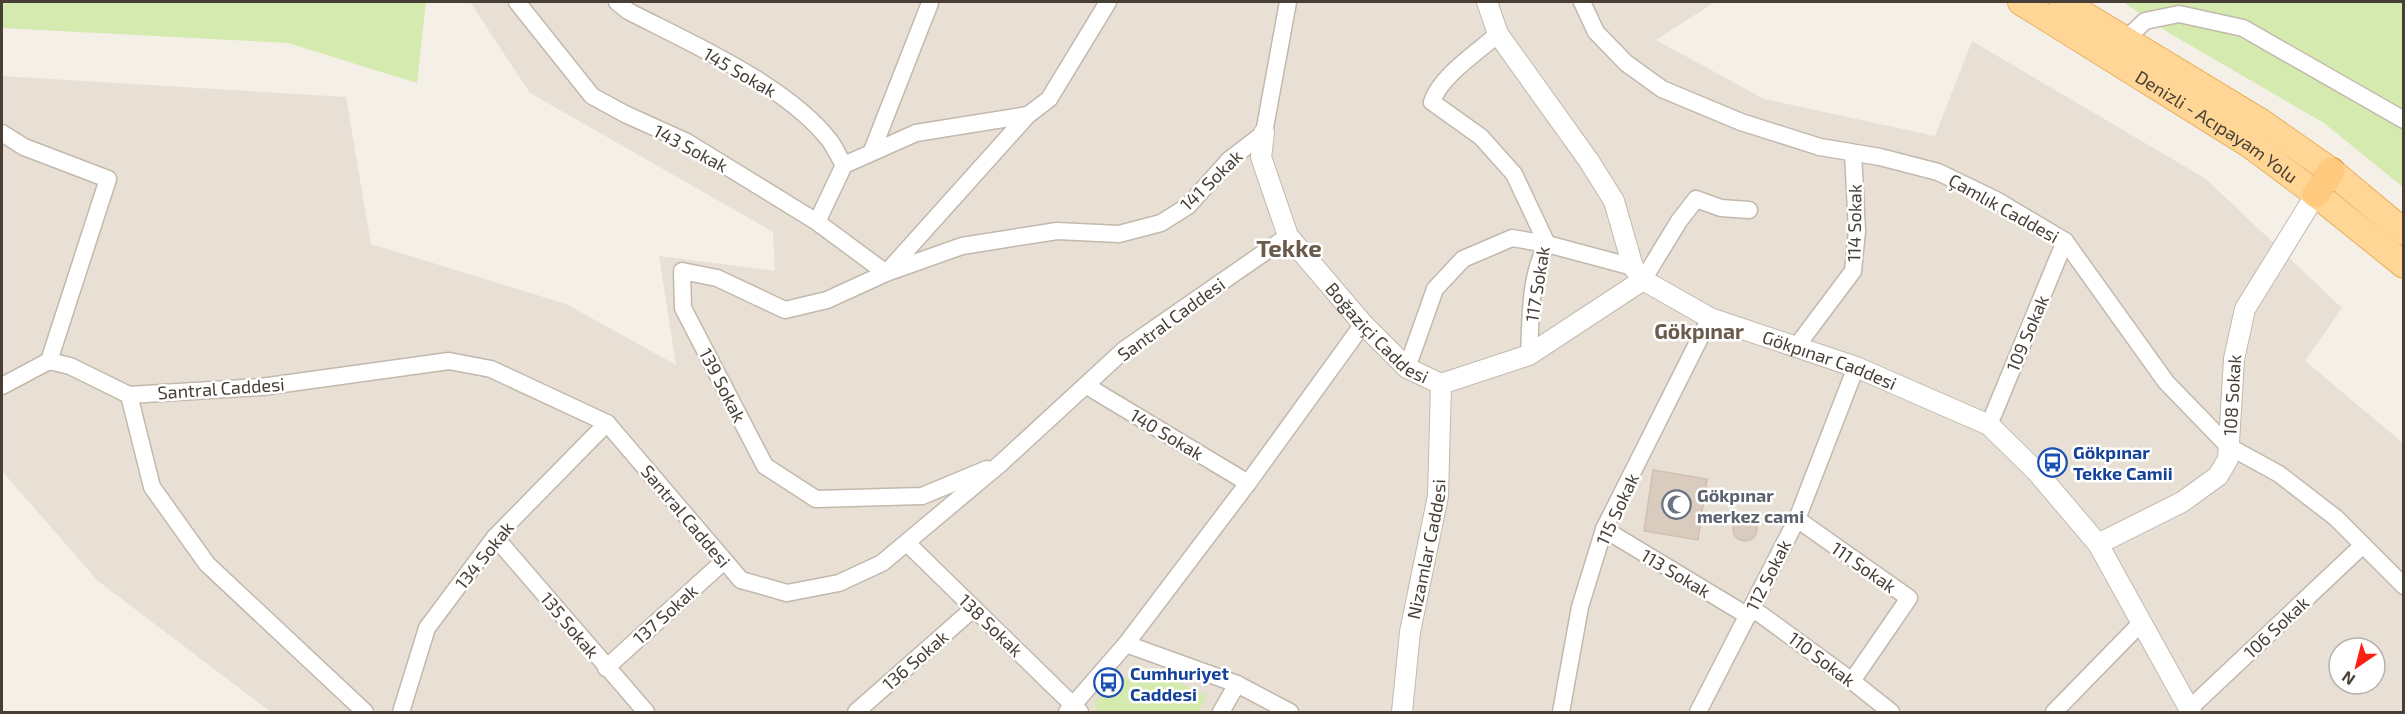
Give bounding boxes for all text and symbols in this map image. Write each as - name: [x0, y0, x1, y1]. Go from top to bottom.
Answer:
- street label: 145 Sokak: [700, 42, 780, 102]
- street label: Denizli - Acıpayam Yolu: [2132, 65, 2302, 188]
- street label: 143 Sokak: [650, 119, 732, 177]
- street label: 141 Sokak: [1175, 145, 1247, 215]
- street label: Çamlık Caddesi: [1944, 169, 2063, 248]
- street label: 114 Sokak: [1842, 184, 1866, 262]
- district label: Tekke: [1256, 233, 1322, 262]
- street label: 117 Sokak: [1520, 245, 1554, 323]
- street label: Santral Caddesi: [1113, 273, 1229, 365]
- street label: Boğaziçi Caddesi: [1321, 278, 1432, 388]
- street label: 109 Sokak: [2001, 291, 2053, 375]
- district label: Gökpınar: [1654, 318, 1744, 343]
- street label: Gökpınar Caddesi: [1760, 325, 1900, 394]
- street label: 139 Sokak: [695, 344, 751, 426]
- street label: 108 Sokak: [2218, 354, 2245, 437]
- street label: Santral Caddesi: [157, 373, 285, 403]
- street label: 140 Sokak: [1126, 404, 1208, 464]
- place label: Gökpınar Tekke Camii: [2073, 441, 2173, 484]
- bus stop icon: Gökpınar Tekke Camii: [2036, 446, 2068, 478]
- street label: Santral Caddesi: [637, 460, 735, 572]
- street label: 115 Sokak: [1591, 470, 1643, 548]
- street label: Nizamlar Caddesi: [1402, 479, 1449, 621]
- place label: Gökpınar merkez cami: [1697, 484, 1804, 527]
- mosque icon: Gökpınar merkez cami: [1660, 489, 1692, 521]
- street label: 134 Sokak: [450, 517, 518, 593]
- street label: 112 Sokak: [1741, 536, 1795, 614]
- street label: 111 Sokak: [1827, 537, 1901, 597]
- street label: 113 Sokak: [1637, 544, 1715, 602]
- street label: 137 Sokak: [628, 579, 702, 649]
- street label: 135 Sokak: [536, 588, 604, 662]
- street label: 138 Sokak: [954, 589, 1028, 661]
- street label: 106 Sokak: [2239, 591, 2313, 663]
- street label: 136 Sokak: [878, 625, 952, 695]
- street label: 110 Sokak: [1784, 627, 1860, 691]
- north arrow: [2327, 636, 2387, 696]
- place label: Cumhuriyet Caddesi: [1130, 662, 1229, 705]
- bus stop icon: Cumhuriyet Caddesi: [1093, 667, 1125, 699]
- text: N: [2338, 668, 2358, 690]

